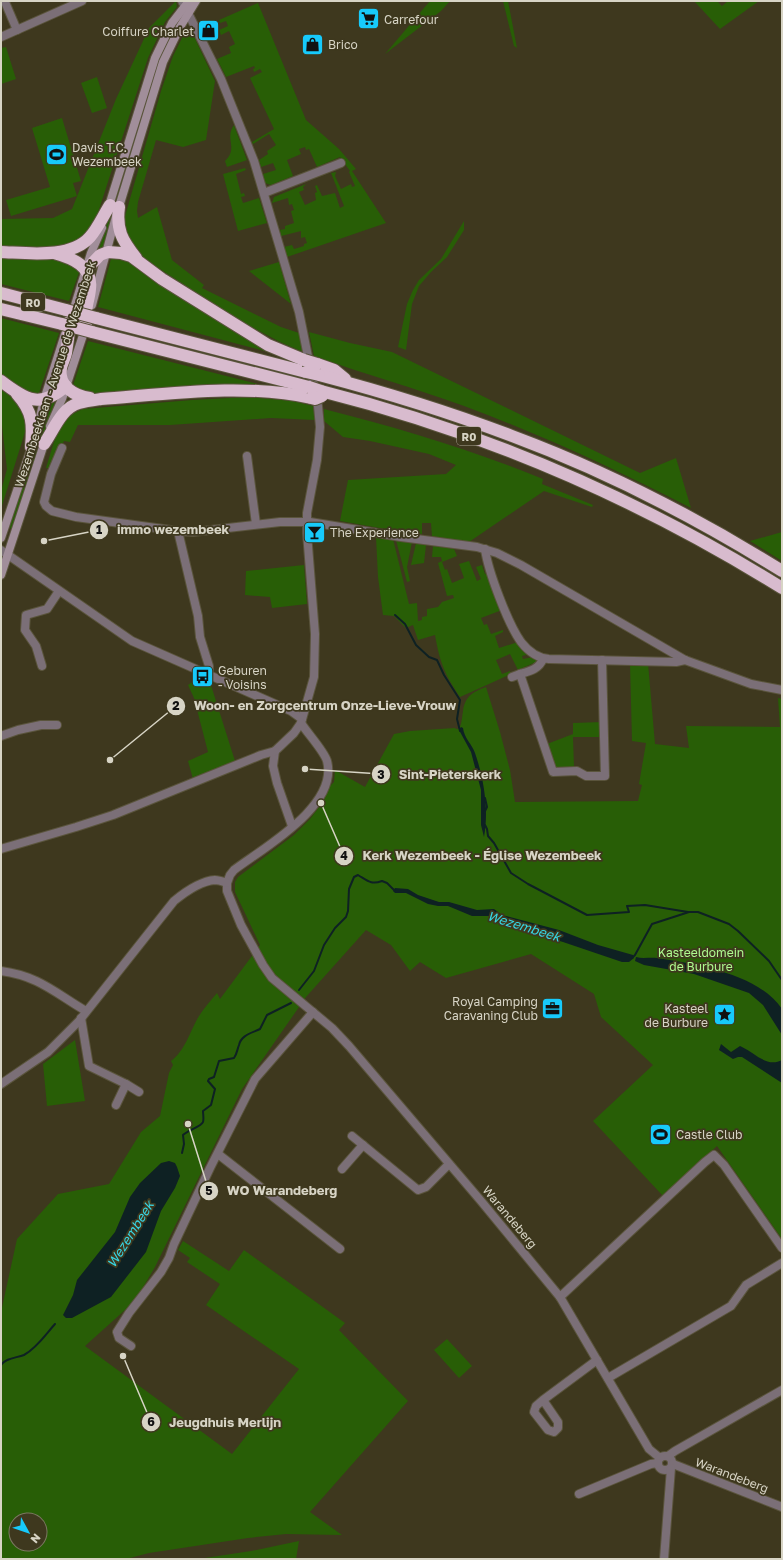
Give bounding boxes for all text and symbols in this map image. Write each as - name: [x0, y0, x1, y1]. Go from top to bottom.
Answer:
- supermarket icon: Carrefour: [355, 6, 381, 32]
- place label: Carrefour: [384, 12, 439, 27]
- shop icon: Coiffure Charlet: [196, 18, 222, 44]
- place label: Coiffure Charlet: [102, 24, 194, 39]
- shop icon: Brico: [299, 31, 325, 57]
- place label: Brico: [328, 37, 358, 52]
- place label: Davis T.C. Wezembeek: [72, 140, 142, 169]
- sports icon: Davis T.C. Wezembeek: [43, 141, 69, 167]
- street label: Wezembeeklaan - Avenue de Wezembeek: [11, 258, 99, 489]
- road number: R0: [21, 293, 45, 311]
- road number: R0: [457, 427, 481, 445]
- callout: immo wezembeek: [89, 517, 237, 542]
- bar icon: The Experience: [302, 519, 328, 545]
- text: immo wezembeek: [117, 521, 230, 537]
- text: 1: [96, 522, 102, 537]
- place label: The Experience: [330, 525, 419, 540]
- place label: Geburen - Voisins: [218, 663, 267, 692]
- bus stop icon: Geburen - Voisins: [189, 664, 215, 690]
- callout: Woon- en Zorgcentrum Onze-Lieve-Vrouw: [166, 693, 465, 718]
- text: Woon- en Zorgcentrum Onze-Lieve-Vrouw: [194, 697, 457, 713]
- text: 2: [172, 698, 180, 713]
- callout: Sint-Pieterskerk: [371, 762, 509, 787]
- text: Sint-Pieterskerk: [399, 766, 502, 782]
- text: 3: [377, 767, 385, 782]
- callout: Kerk Wezembeek - Église Wezembeek: [334, 843, 610, 868]
- text: Kerk Wezembeek - Église Wezembeek: [362, 847, 602, 863]
- text: 4: [340, 848, 348, 863]
- water label: Wezembeek: [486, 907, 564, 945]
- park label: Kasteeldomein de Burbure: [658, 945, 744, 974]
- place label: Royal Camping Caravaning Club: [444, 994, 538, 1023]
- office icon: Royal Camping Caravaning Club: [540, 995, 566, 1021]
- place label: Kasteel de Burbure: [645, 1001, 708, 1030]
- place icon: Kasteel de Burbure: [711, 1002, 737, 1028]
- sports icon: Castle Club: [647, 1121, 673, 1147]
- place label: Castle Club: [676, 1127, 742, 1142]
- callout: WO Warandeberg: [199, 1178, 346, 1203]
- text: WO Warandeberg: [227, 1182, 337, 1198]
- text: 5: [205, 1183, 213, 1198]
- street label: Warandeberg: [479, 1183, 541, 1251]
- water label: Wezembeek: [103, 1196, 158, 1270]
- callout: Jeugdhuis Merlijn: [141, 1410, 289, 1435]
- text: 6: [147, 1414, 155, 1429]
- text: Jeugdhuis Merlijn: [169, 1414, 281, 1430]
- street label: Warandeberg: [693, 1454, 771, 1496]
- north arrow: [8, 1512, 48, 1552]
- text: N: [28, 1531, 44, 1546]

